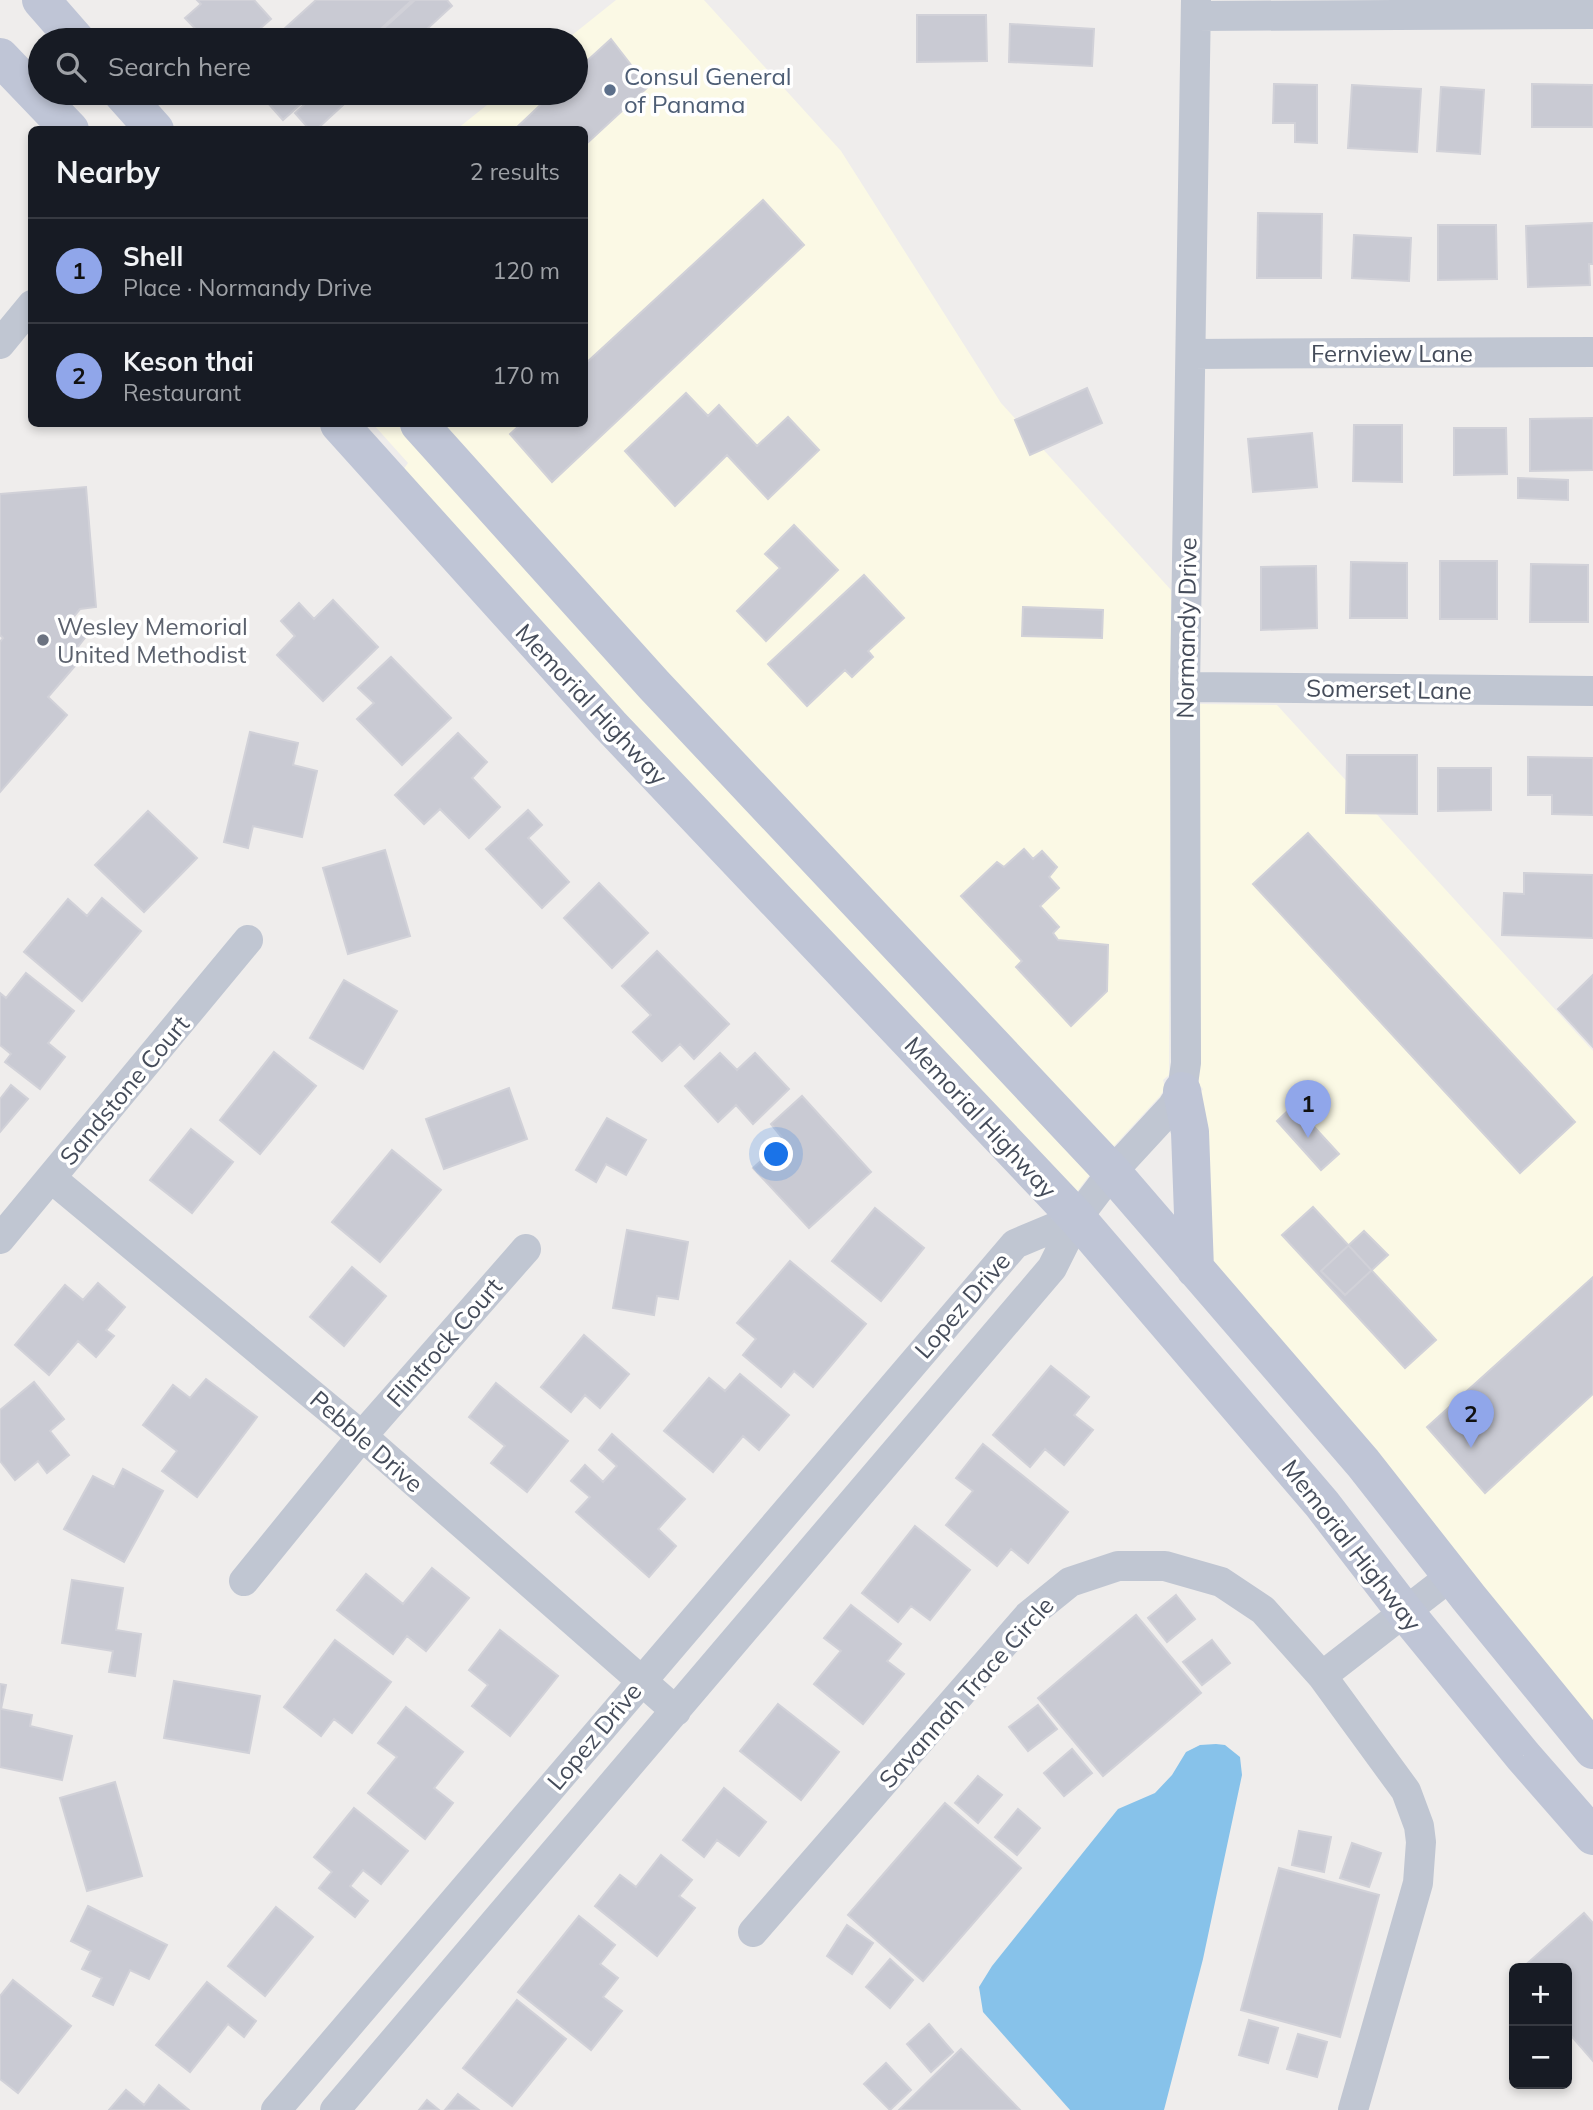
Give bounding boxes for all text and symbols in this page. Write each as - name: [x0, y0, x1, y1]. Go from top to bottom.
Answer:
- search box: [28, 28, 588, 105]
- icon: search: [52, 48, 90, 86]
- text: Search here: [108, 50, 251, 83]
- place label: Consul General of Panama: [624, 61, 792, 119]
- marker: Consul General of Panama: [602, 82, 618, 98]
- text: Nearby: [56, 153, 160, 191]
- text: 2 results: [470, 157, 560, 186]
- text: Shell: [123, 240, 183, 273]
- text: 1: [72, 256, 86, 285]
- text: 120 m: [492, 256, 560, 285]
- text: Place · Normandy Drive: [123, 273, 372, 302]
- street label: Fernview Lane: [1311, 338, 1473, 368]
- text: Keson thai: [123, 345, 254, 378]
- text: 2: [72, 361, 86, 390]
- text: 170 m: [492, 361, 560, 390]
- text: Restaurant: [123, 378, 241, 407]
- street label: Normandy Drive: [1169, 537, 1203, 719]
- place label: Wesley Memorial United Methodist: [57, 611, 248, 669]
- street label: Memorial Highway: [510, 617, 675, 791]
- marker: Wesley Memorial United Methodist: [35, 632, 51, 648]
- street label: Somerset Lane: [1306, 673, 1472, 705]
- street label: Sandstone Court: [53, 1009, 195, 1171]
- street label: Memorial Highway: [899, 1030, 1064, 1204]
- pin: 1: [1285, 1080, 1331, 1138]
- your location: [759, 1137, 793, 1171]
- street label: Lopez Drive: [908, 1246, 1016, 1364]
- street label: Flintrock Court: [380, 1271, 508, 1413]
- street label: Pebble Drive: [304, 1384, 430, 1498]
- pin: 2: [1448, 1390, 1494, 1448]
- street label: Memorial Highway: [1276, 1453, 1428, 1637]
- street label: Savannah Trace Circle: [872, 1590, 1060, 1794]
- street label: Lopez Drive: [540, 1676, 648, 1796]
- map controls: [1509, 1963, 1572, 2089]
- button: +: [1509, 1963, 1572, 2026]
- button: −: [1509, 2026, 1572, 2089]

